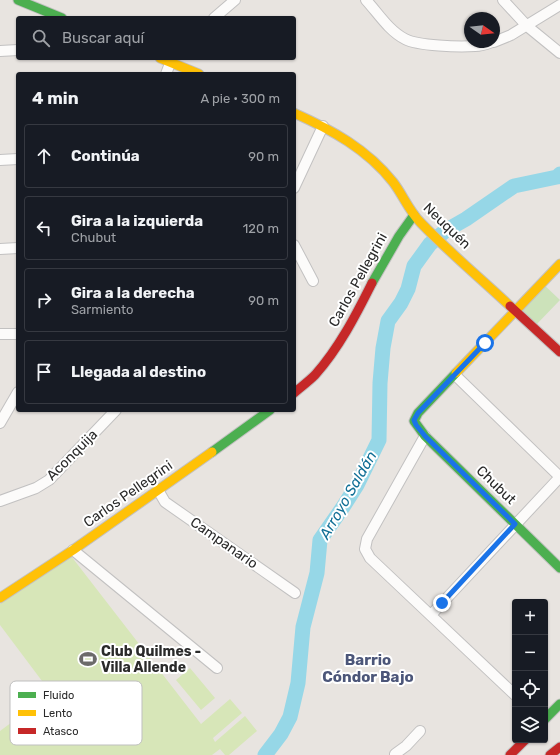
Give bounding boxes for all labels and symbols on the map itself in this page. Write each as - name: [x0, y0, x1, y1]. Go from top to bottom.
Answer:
- north arrow: [464, 12, 500, 48]
- street label: Neuquén: [420, 199, 474, 253]
- street label: Carlos Pellegrini: [325, 230, 391, 330]
- route start: [476, 334, 494, 352]
- street label: Aconquija: [43, 426, 101, 484]
- water label: Arroyo Saldán: [315, 448, 380, 543]
- street label: Carlos Pellegrini: [80, 457, 176, 531]
- street label: Chubut: [473, 462, 520, 508]
- street label: Campanario: [187, 514, 261, 572]
- route end: [433, 594, 451, 612]
- place label: Club Quilmes - Villa Allende: [101, 643, 201, 676]
- sports icon: Club Quilmes - Villa Allende: [78, 649, 98, 669]
- district label: Barrio Cóndor Bajo: [322, 651, 414, 686]
- legend: [10, 681, 142, 745]
- text: Fluido: [43, 689, 74, 702]
- text: Lento: [43, 707, 72, 720]
- text: Atasco: [43, 725, 78, 738]

